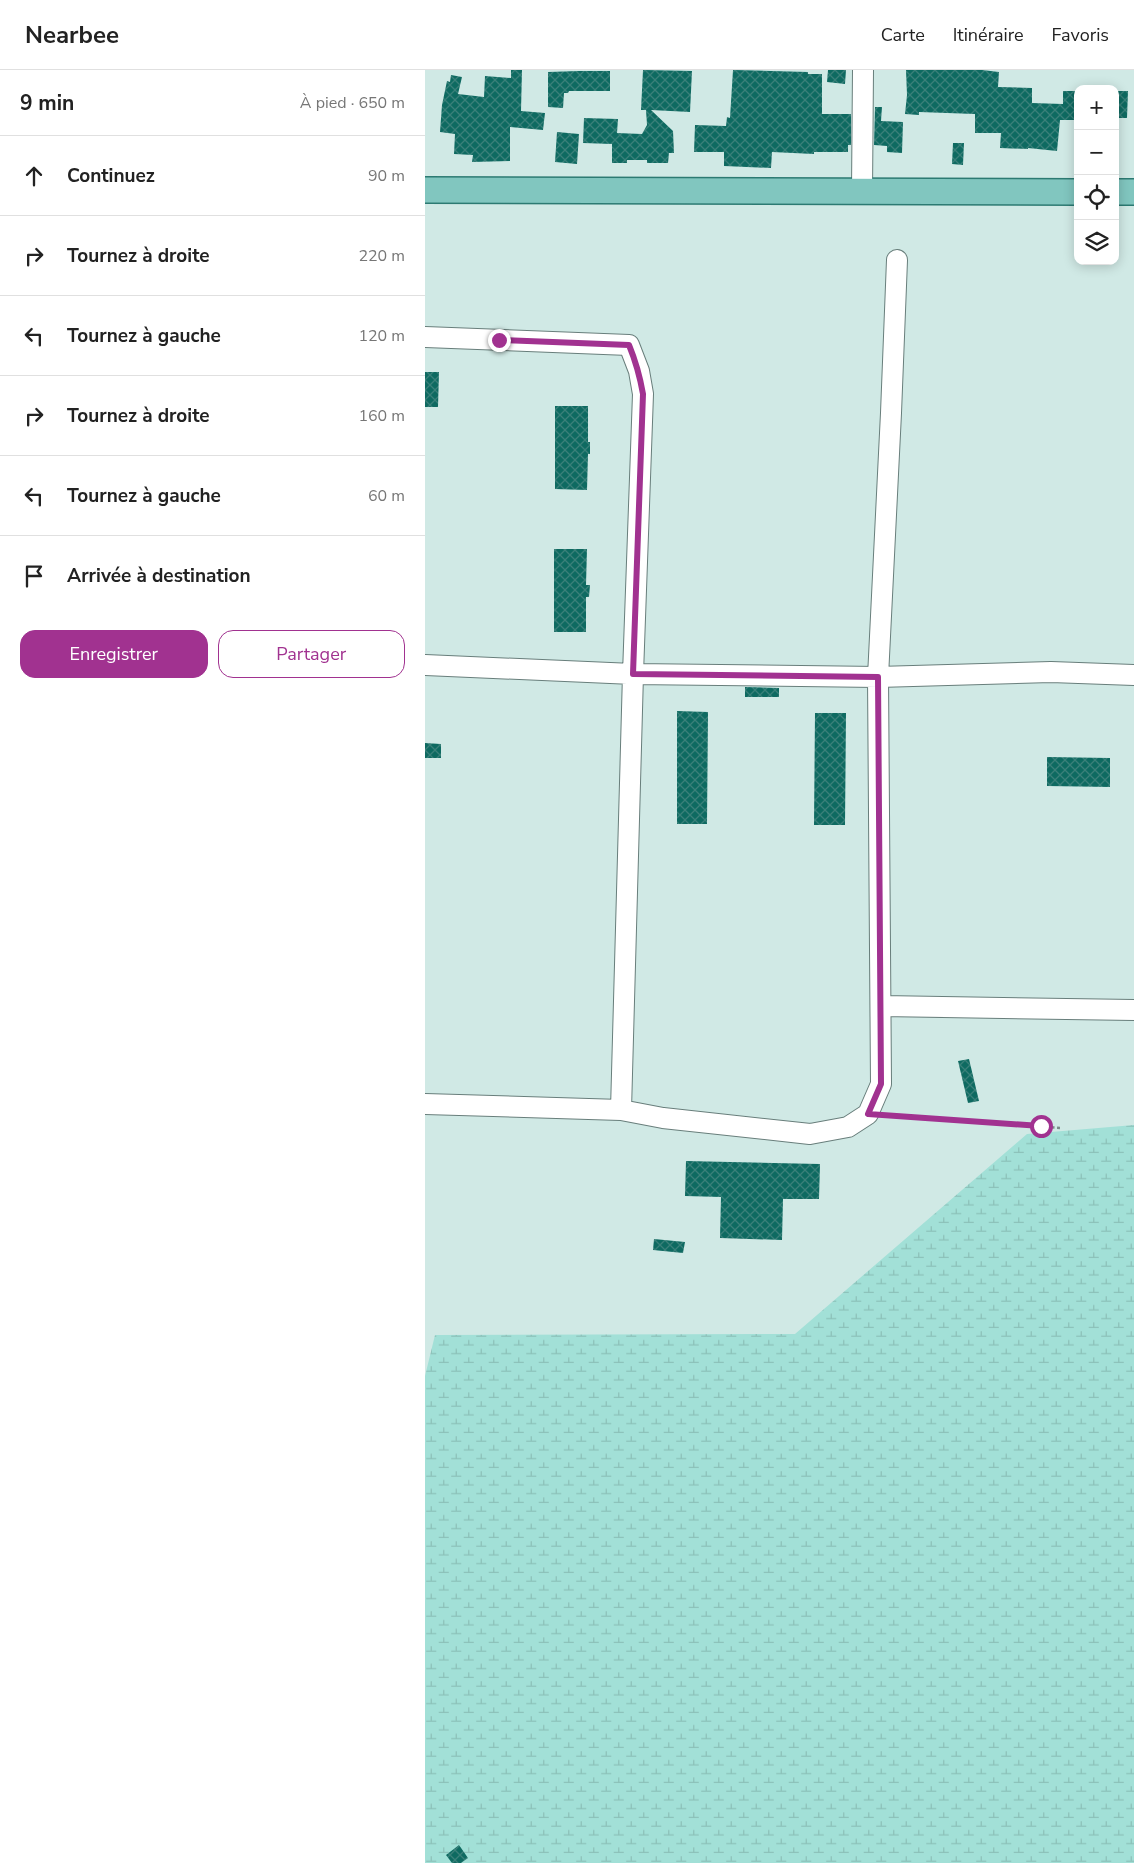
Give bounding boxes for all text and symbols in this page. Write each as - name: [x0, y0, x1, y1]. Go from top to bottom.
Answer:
- text: Nearbee: [25, 19, 119, 51]
- text: Carte: [881, 23, 925, 47]
- text: Itinéraire: [953, 23, 1024, 47]
- text: Favoris: [1052, 23, 1109, 47]
- map controls: [1074, 85, 1119, 265]
- button: +: [1074, 85, 1119, 130]
- text: 9 min: [20, 89, 74, 117]
- text: À pied · 650 m: [300, 92, 405, 114]
- button: −: [1074, 130, 1119, 175]
- icon: ahead: [20, 162, 48, 190]
- text: Continuez: [67, 163, 155, 189]
- text: 90 m: [368, 165, 405, 187]
- button: locate: [1074, 175, 1119, 220]
- button: layers: [1074, 220, 1119, 265]
- icon: right: [20, 242, 48, 270]
- text: Tournez à droite: [67, 243, 210, 269]
- text: 220 m: [358, 245, 405, 267]
- icon: left: [20, 322, 48, 350]
- text: Tournez à gauche: [67, 323, 221, 349]
- text: 120 m: [358, 325, 405, 347]
- route end: [488, 329, 511, 352]
- icon: right: [20, 402, 48, 430]
- text: Tournez à droite: [67, 403, 210, 429]
- text: 160 m: [358, 405, 405, 427]
- icon: left: [20, 482, 48, 510]
- text: Tournez à gauche: [67, 483, 221, 509]
- text: 60 m: [368, 485, 405, 507]
- icon: arrive: [20, 562, 48, 590]
- text: Arrivée à destination: [67, 563, 251, 589]
- button: Enregistrer: [20, 630, 208, 678]
- button: Partager: [218, 630, 405, 678]
- route start: [1030, 1115, 1053, 1138]

